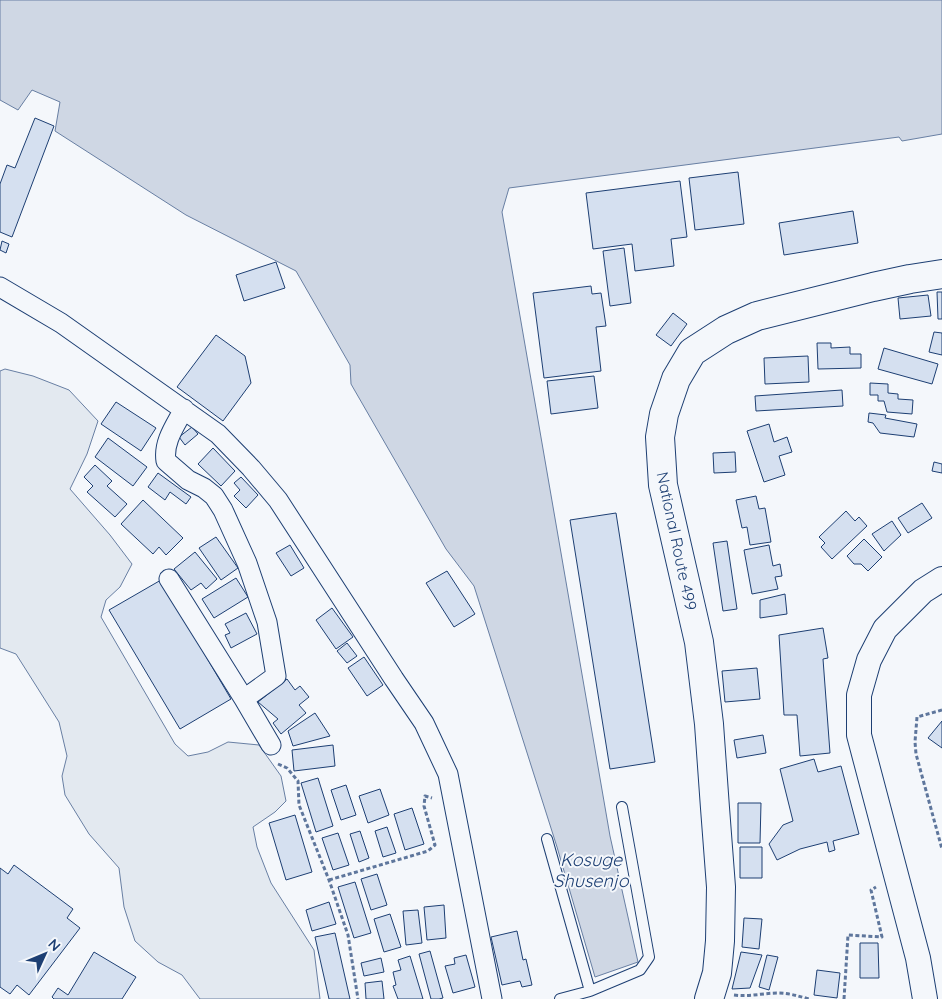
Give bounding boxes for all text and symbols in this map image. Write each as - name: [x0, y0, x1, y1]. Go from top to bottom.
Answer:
- street label: National Route 499: [653, 470, 701, 612]
- water label: Kosuge Shusenjo: [553, 848, 630, 892]
- north arrow: [20, 929, 70, 979]
- text: N: [44, 935, 64, 955]

